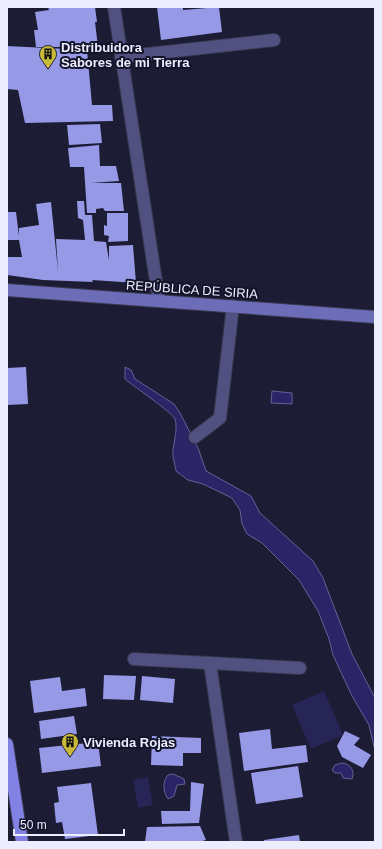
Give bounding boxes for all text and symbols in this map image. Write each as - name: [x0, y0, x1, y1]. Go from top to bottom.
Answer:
- place label: Distribuidora Sabores de mi Tierra: [61, 40, 190, 70]
- building icon: Distribuidora Sabores de mi Tierra: [38, 44, 58, 69]
- street label: REPÚBLICA DE SIRIA: [125, 277, 259, 302]
- building icon: Vivienda Rojas: [60, 732, 80, 757]
- place label: Vivienda Rojas: [83, 735, 175, 750]
- scale bar: [14, 811, 124, 837]
- text: 50 m: [20, 818, 47, 832]

